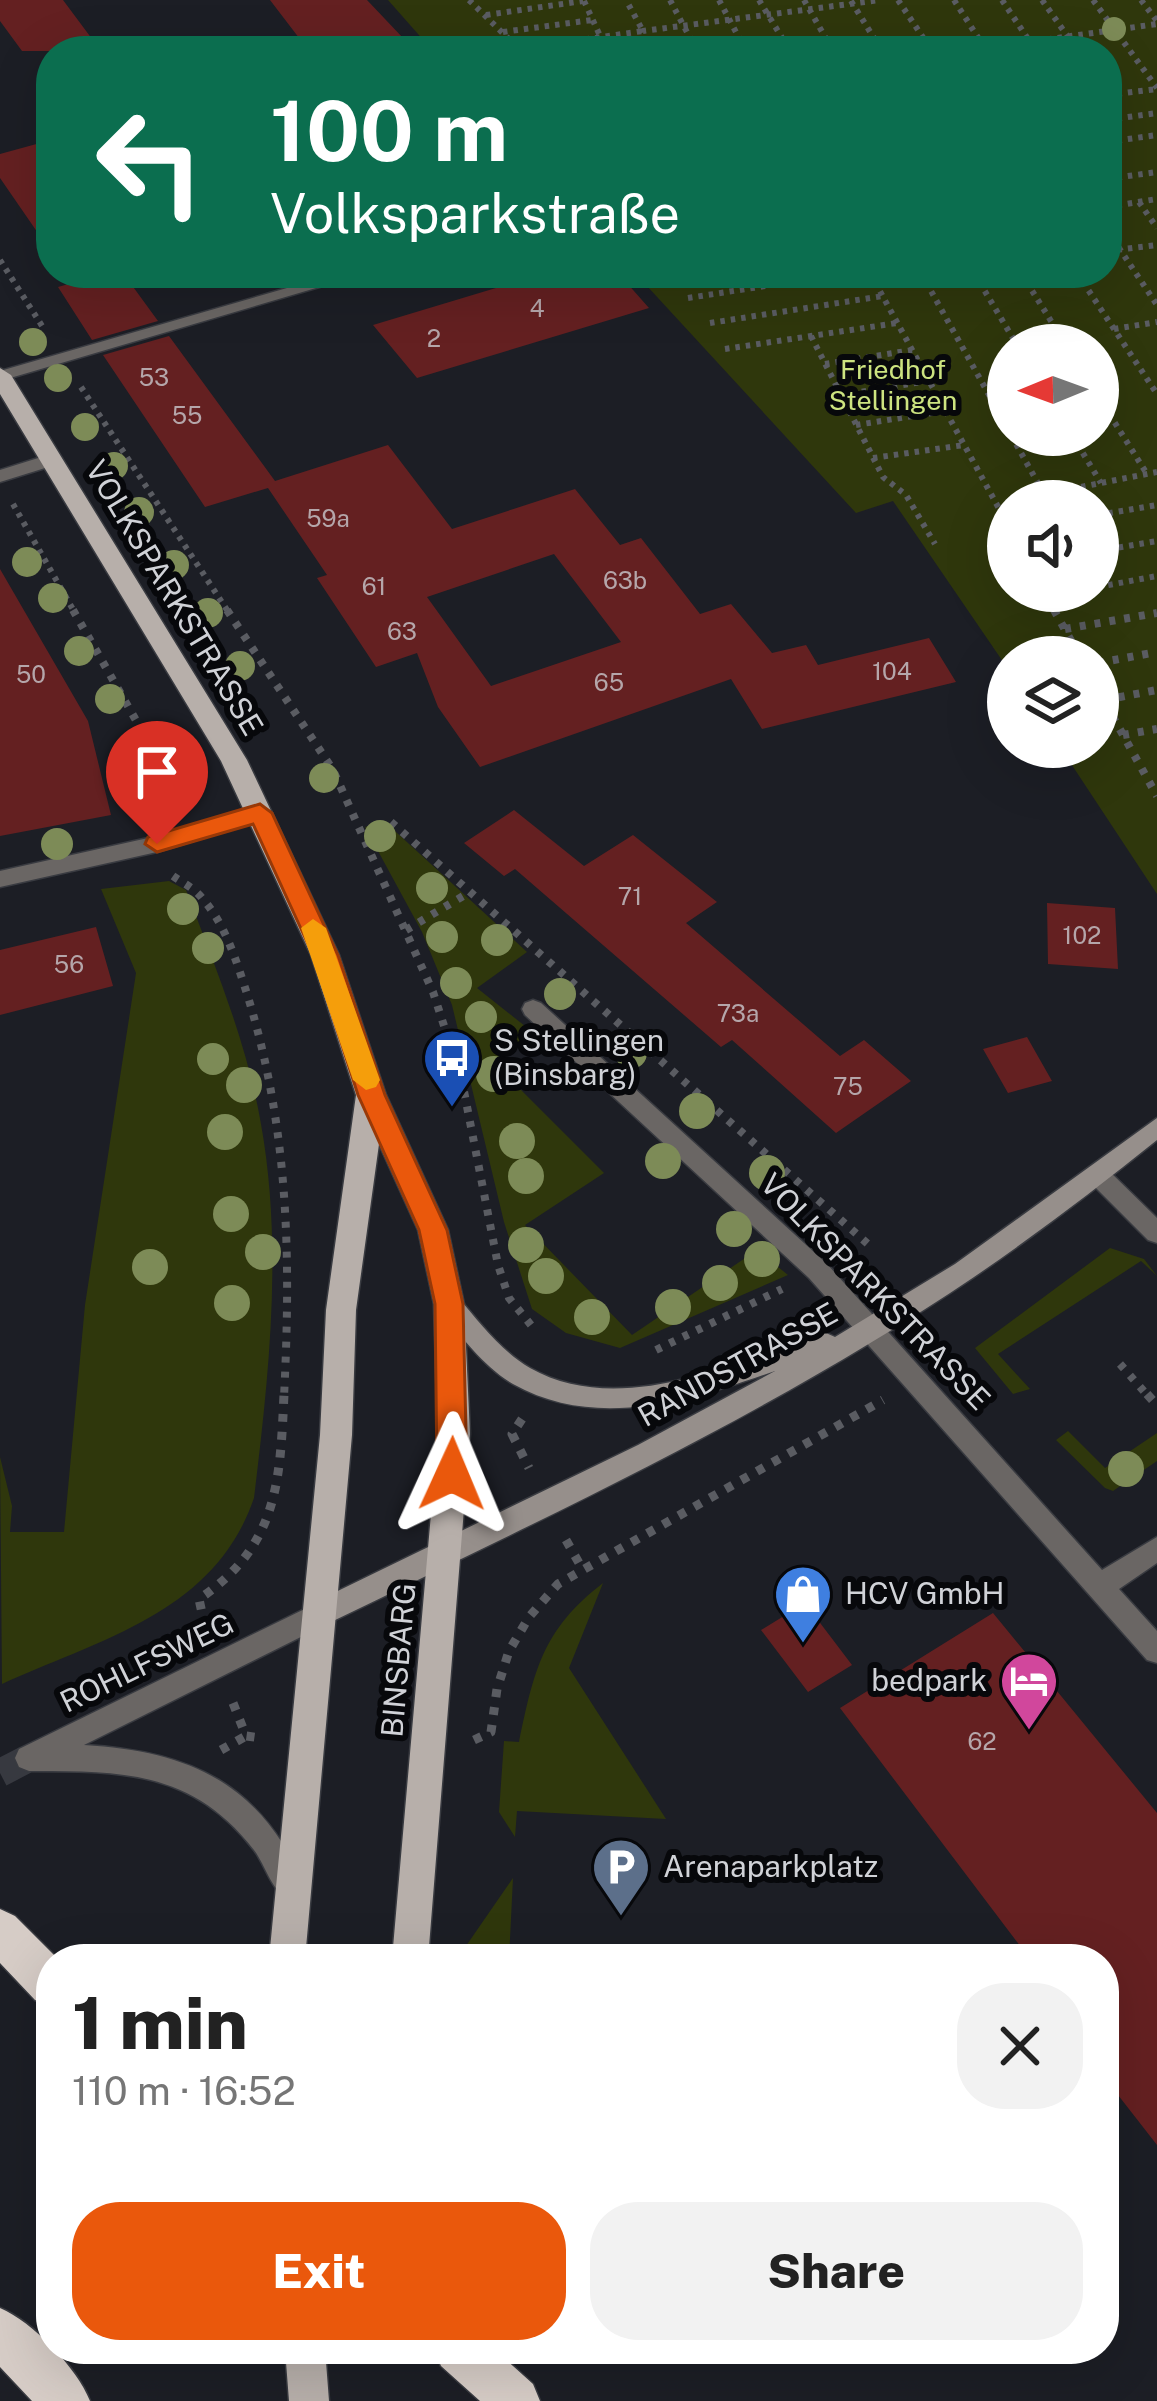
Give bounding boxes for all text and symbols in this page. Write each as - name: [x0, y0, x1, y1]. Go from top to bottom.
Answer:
- text: 100 m: [270, 81, 508, 180]
- icon: left: [72, 84, 228, 240]
- text: Volksparkstraße: [270, 182, 680, 245]
- house number: 4: [529, 294, 545, 322]
- house number: 2: [427, 324, 441, 352]
- north arrow: [987, 324, 1119, 456]
- map controls: [987, 324, 1119, 768]
- park label: Friedhof Stellingen: [829, 353, 957, 416]
- house number: 53: [139, 363, 169, 391]
- house number: 55: [172, 401, 202, 429]
- street label: VOLKSPARKSTRASSE: [78, 453, 271, 742]
- button: sound: [987, 480, 1119, 612]
- house number: 59a: [306, 504, 350, 532]
- house number: 63b: [603, 566, 647, 594]
- house number: 61: [362, 572, 386, 600]
- house number: 63: [387, 617, 417, 645]
- button: layers: [987, 636, 1119, 768]
- house number: 104: [872, 657, 912, 685]
- house number: 50: [16, 660, 46, 688]
- house number: 65: [594, 668, 624, 696]
- pin: [106, 721, 208, 844]
- icon: arrive: [124, 739, 190, 805]
- house number: 71: [618, 882, 642, 910]
- house number: 102: [1063, 921, 1101, 949]
- house number: 56: [54, 950, 84, 978]
- house number: 73a: [717, 999, 759, 1027]
- place label: S Stellingen (Binsbarg): [494, 1022, 664, 1092]
- bus stop icon: S Stellingen (Binsbarg): [421, 1027, 483, 1109]
- house number: 75: [833, 1072, 863, 1100]
- street label: VOLKSPARKSTRASSE: [753, 1166, 998, 1417]
- street label: RANDSTRASSE: [631, 1294, 844, 1434]
- position arrow: [389, 1411, 515, 1537]
- shop icon: HCV GmbH: [772, 1563, 834, 1645]
- place label: HCV GmbH: [845, 1575, 1004, 1611]
- street label: BINSBARG: [373, 1581, 423, 1739]
- street label: ROHLFSWEG: [54, 1605, 239, 1720]
- hotel icon: bedpark: [998, 1650, 1060, 1732]
- place label: bedpark: [871, 1662, 987, 1698]
- house number: 62: [967, 1727, 997, 1755]
- parking icon: Arenaparkplatz: [590, 1836, 652, 1918]
- place label: Arenaparkplatz: [663, 1848, 878, 1884]
- text: 1 min: [72, 1981, 248, 2065]
- button: close: [957, 1983, 1083, 2109]
- text: 110 m · 16:52: [72, 2068, 296, 2114]
- button: Exit: [72, 2202, 566, 2340]
- button: Share: [590, 2202, 1083, 2340]

